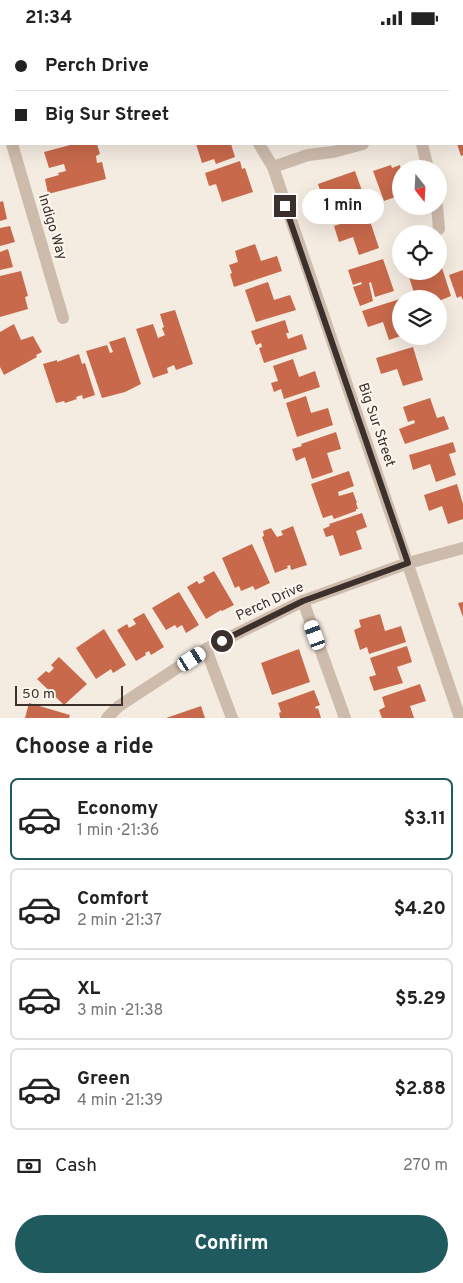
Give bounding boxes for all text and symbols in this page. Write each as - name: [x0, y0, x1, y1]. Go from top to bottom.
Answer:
- text: 21:34: [25, 6, 72, 30]
- text: Perch Drive: [45, 54, 149, 78]
- text: Big Sur Street: [45, 103, 169, 127]
- north arrow: [392, 160, 448, 215]
- map controls: [392, 160, 447, 345]
- callout: 1 min: [302, 189, 385, 223]
- street label: Indigo Way: [34, 192, 70, 262]
- route end: [274, 195, 296, 217]
- text: 1 min: [324, 196, 362, 216]
- button: locate: [392, 225, 447, 280]
- button: layers: [392, 290, 447, 345]
- street label: Big Sur Street: [354, 381, 398, 469]
- street label: Perch Drive: [233, 579, 307, 625]
- car: [302, 618, 327, 652]
- route start: [211, 630, 233, 652]
- car: [175, 645, 208, 673]
- scale bar: [15, 683, 122, 706]
- text: 50 m: [22, 686, 55, 703]
- text: Choose a ride: [15, 734, 153, 761]
- icon: car: [17, 797, 62, 842]
- text: Economy: [77, 797, 158, 821]
- text: $3.11: [404, 807, 446, 831]
- text: 1 min · 21:36: [77, 821, 159, 841]
- icon: car: [17, 887, 62, 932]
- text: Comfort: [77, 887, 149, 911]
- text: $4.20: [394, 897, 446, 921]
- text: 2 min · 21:37: [77, 911, 162, 931]
- icon: car: [17, 977, 62, 1022]
- text: XL: [77, 977, 100, 1001]
- text: $5.29: [395, 987, 446, 1011]
- text: 3 min · 21:38: [77, 1001, 163, 1021]
- icon: car: [17, 1067, 62, 1112]
- text: Green: [77, 1067, 130, 1091]
- text: $2.88: [394, 1077, 446, 1101]
- text: 4 min · 21:39: [77, 1091, 163, 1111]
- icon: cash: [15, 1152, 43, 1180]
- text: Cash: [55, 1154, 97, 1178]
- text: 270 m: [403, 1156, 448, 1176]
- button: Confirm: [15, 1215, 448, 1273]

